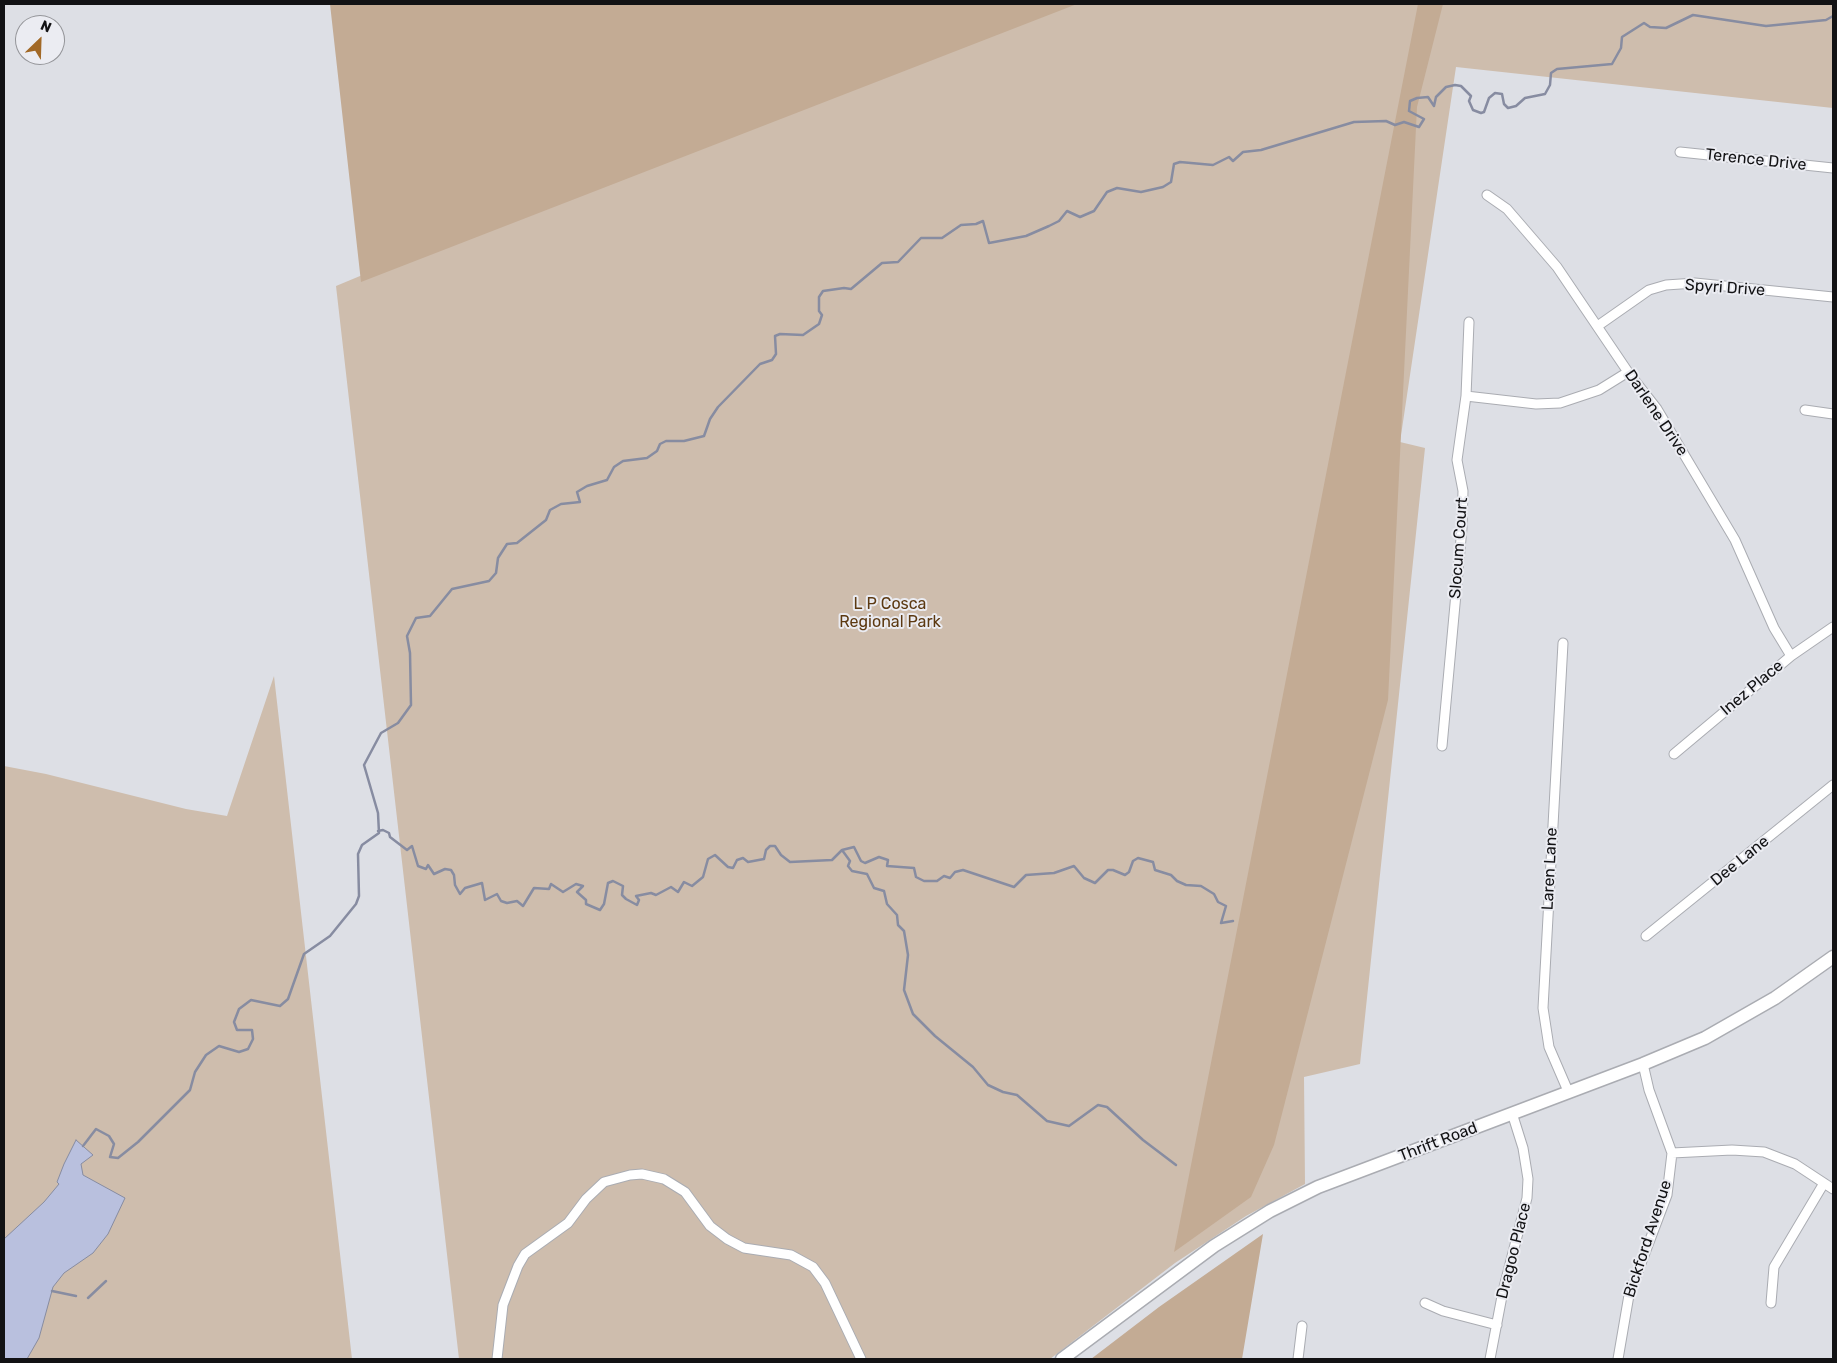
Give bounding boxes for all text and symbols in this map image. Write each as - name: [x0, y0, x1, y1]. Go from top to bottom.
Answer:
- north arrow: [15, 15, 65, 65]
- text: N: [38, 17, 54, 37]
- street label: Terence Drive: [1705, 145, 1807, 175]
- street label: Spyri Drive: [1684, 276, 1766, 300]
- street label: Darlene Drive: [1620, 366, 1692, 460]
- street label: Slocum Court: [1446, 497, 1472, 599]
- park label: L P Cosca Regional Park: [839, 594, 941, 632]
- street label: Inez Place: [1717, 656, 1787, 720]
- street label: Laren Lane: [1538, 827, 1562, 911]
- street label: Dee Lane: [1707, 832, 1773, 890]
- street label: Thrift Road: [1396, 1118, 1480, 1166]
- street label: Bickford Avenue: [1620, 1178, 1676, 1300]
- street label: Dragoo Place: [1493, 1201, 1535, 1301]

